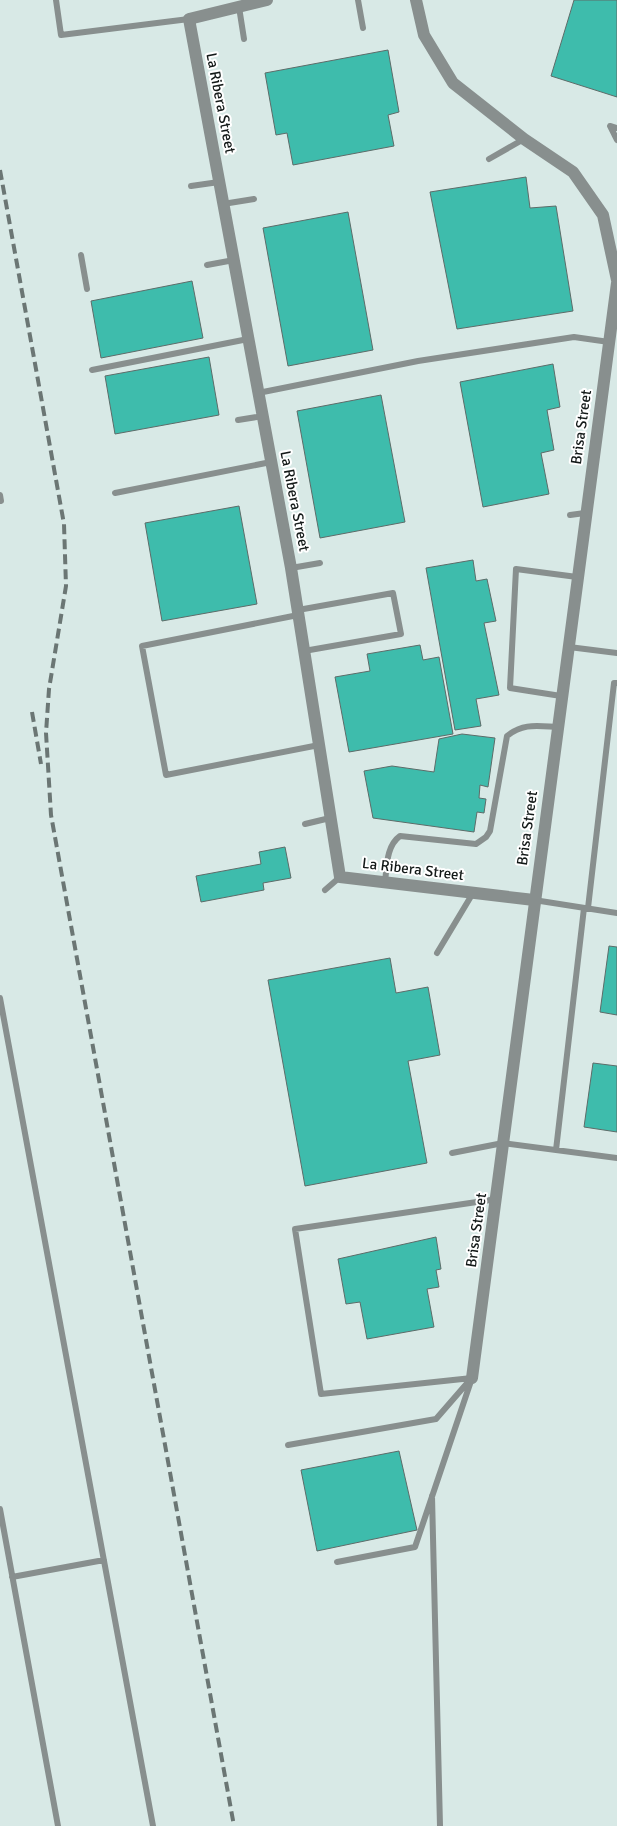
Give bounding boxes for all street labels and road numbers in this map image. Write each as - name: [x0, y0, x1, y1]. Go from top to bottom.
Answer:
- street label: La Ribera Street: [202, 51, 240, 155]
- street label: Brisa Street: [567, 388, 595, 466]
- street label: La Ribera Street: [276, 449, 314, 553]
- street label: Brisa Street: [513, 789, 541, 867]
- street label: La Ribera Street: [361, 854, 465, 884]
- street label: Brisa Street: [462, 1191, 490, 1269]

